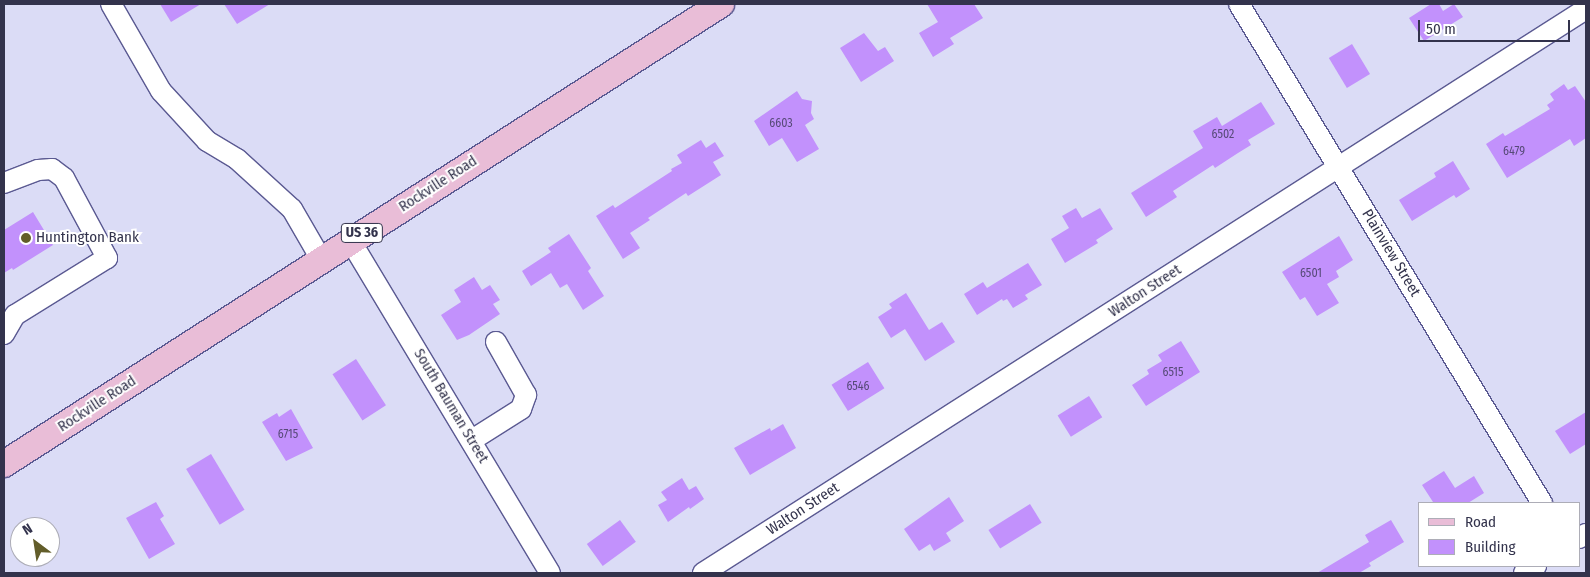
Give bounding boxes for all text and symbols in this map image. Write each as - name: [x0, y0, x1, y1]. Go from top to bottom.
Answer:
- scale bar: [1420, 10, 1572, 42]
- text: 50 m: [1426, 20, 1456, 38]
- house number: 6603: [769, 117, 793, 131]
- house number: 6502: [1212, 128, 1234, 142]
- house number: 6479: [1503, 145, 1525, 159]
- street label: Rockville Road: [396, 152, 480, 216]
- street label: Plainview Street: [1358, 206, 1424, 300]
- road number: US 36: [341, 222, 383, 244]
- place label: Huntington Bank: [36, 229, 139, 247]
- marker: Huntington Bank: [20, 232, 32, 244]
- street label: Walton Street: [1105, 261, 1185, 321]
- house number: 6501: [1300, 267, 1322, 281]
- street label: South Bauman Street: [410, 346, 492, 466]
- house number: 6515: [1163, 366, 1183, 380]
- street label: Rockville Road: [55, 372, 139, 436]
- house number: 6546: [846, 380, 870, 394]
- house number: 6715: [278, 428, 298, 442]
- street label: Walton Street: [763, 479, 843, 539]
- legend: [1418, 502, 1580, 567]
- text: Road: [1465, 513, 1496, 531]
- north arrow: [10, 517, 60, 567]
- text: N: [20, 520, 35, 539]
- text: Building: [1465, 538, 1516, 556]

